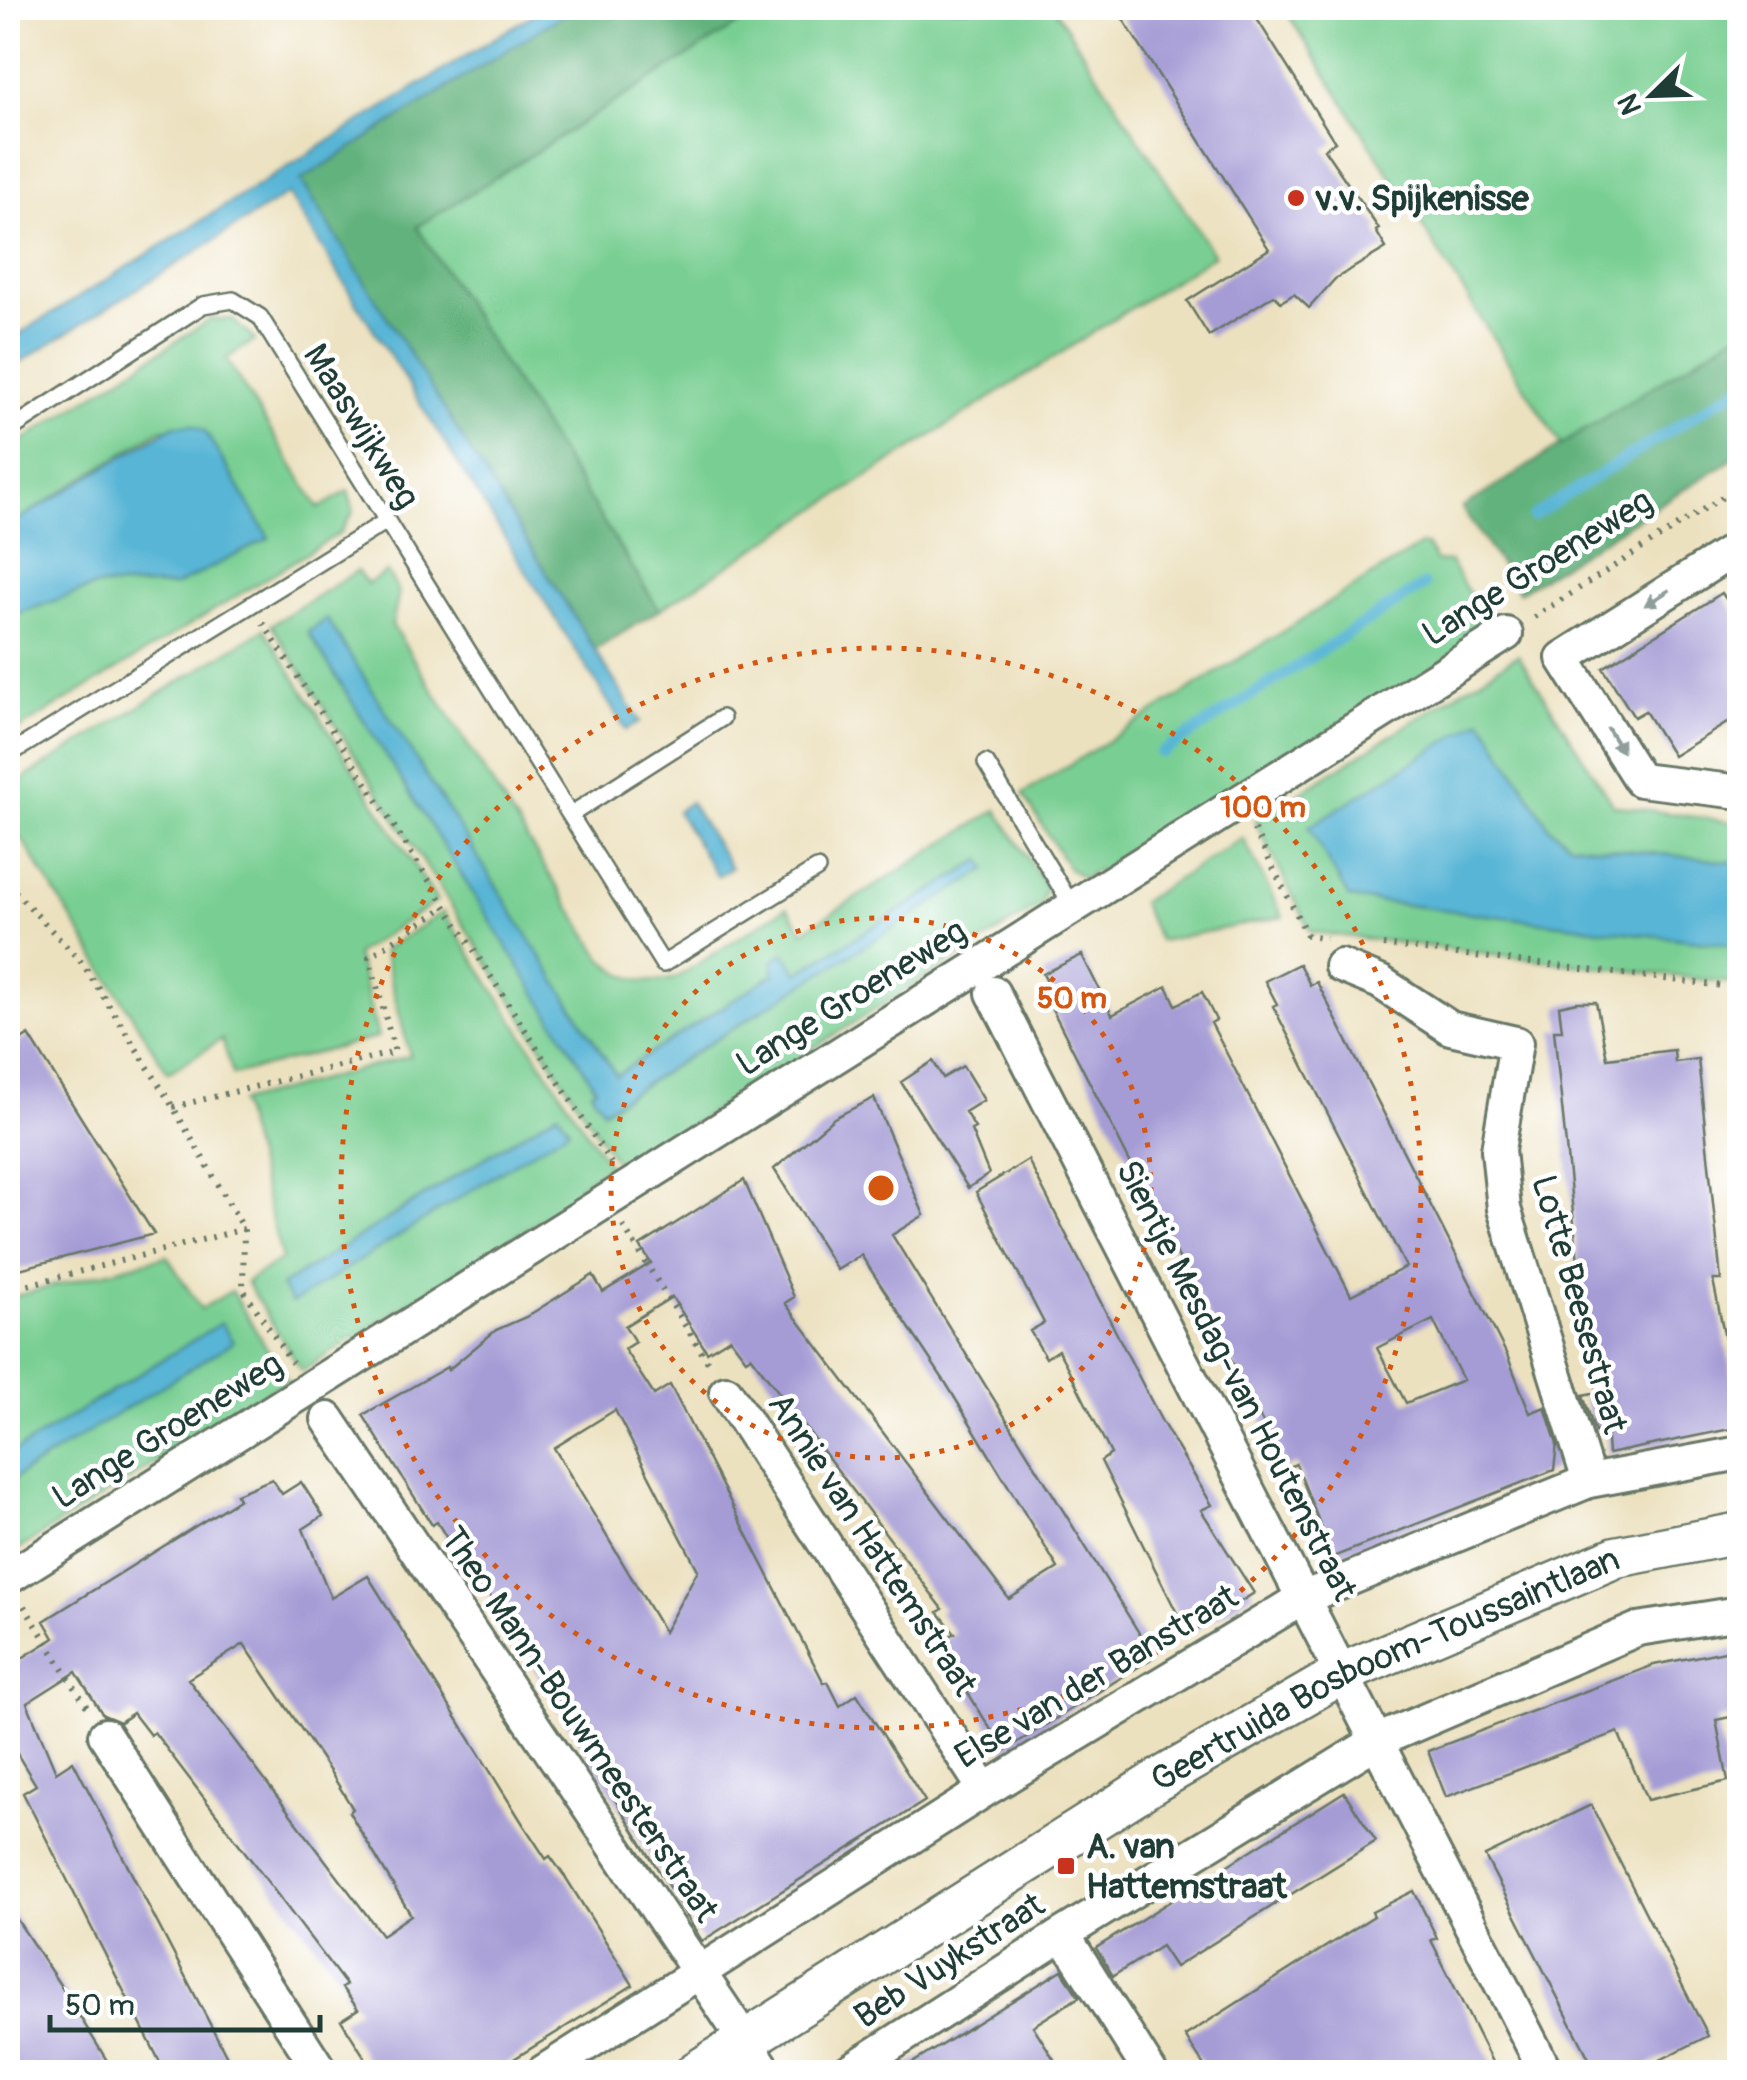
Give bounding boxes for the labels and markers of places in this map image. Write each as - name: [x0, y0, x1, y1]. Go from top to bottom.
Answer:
- place label: v.v. Spijkenisse: [1315, 177, 1530, 221]
- marker: v.v. Spijkenisse: [1285, 187, 1307, 209]
- centre of rings: [863, 1170, 899, 1206]
- place label: A. van Hattemstraat: [1086, 1825, 1288, 1909]
- marker: A. van Hattemstraat: [1055, 1855, 1077, 1877]

